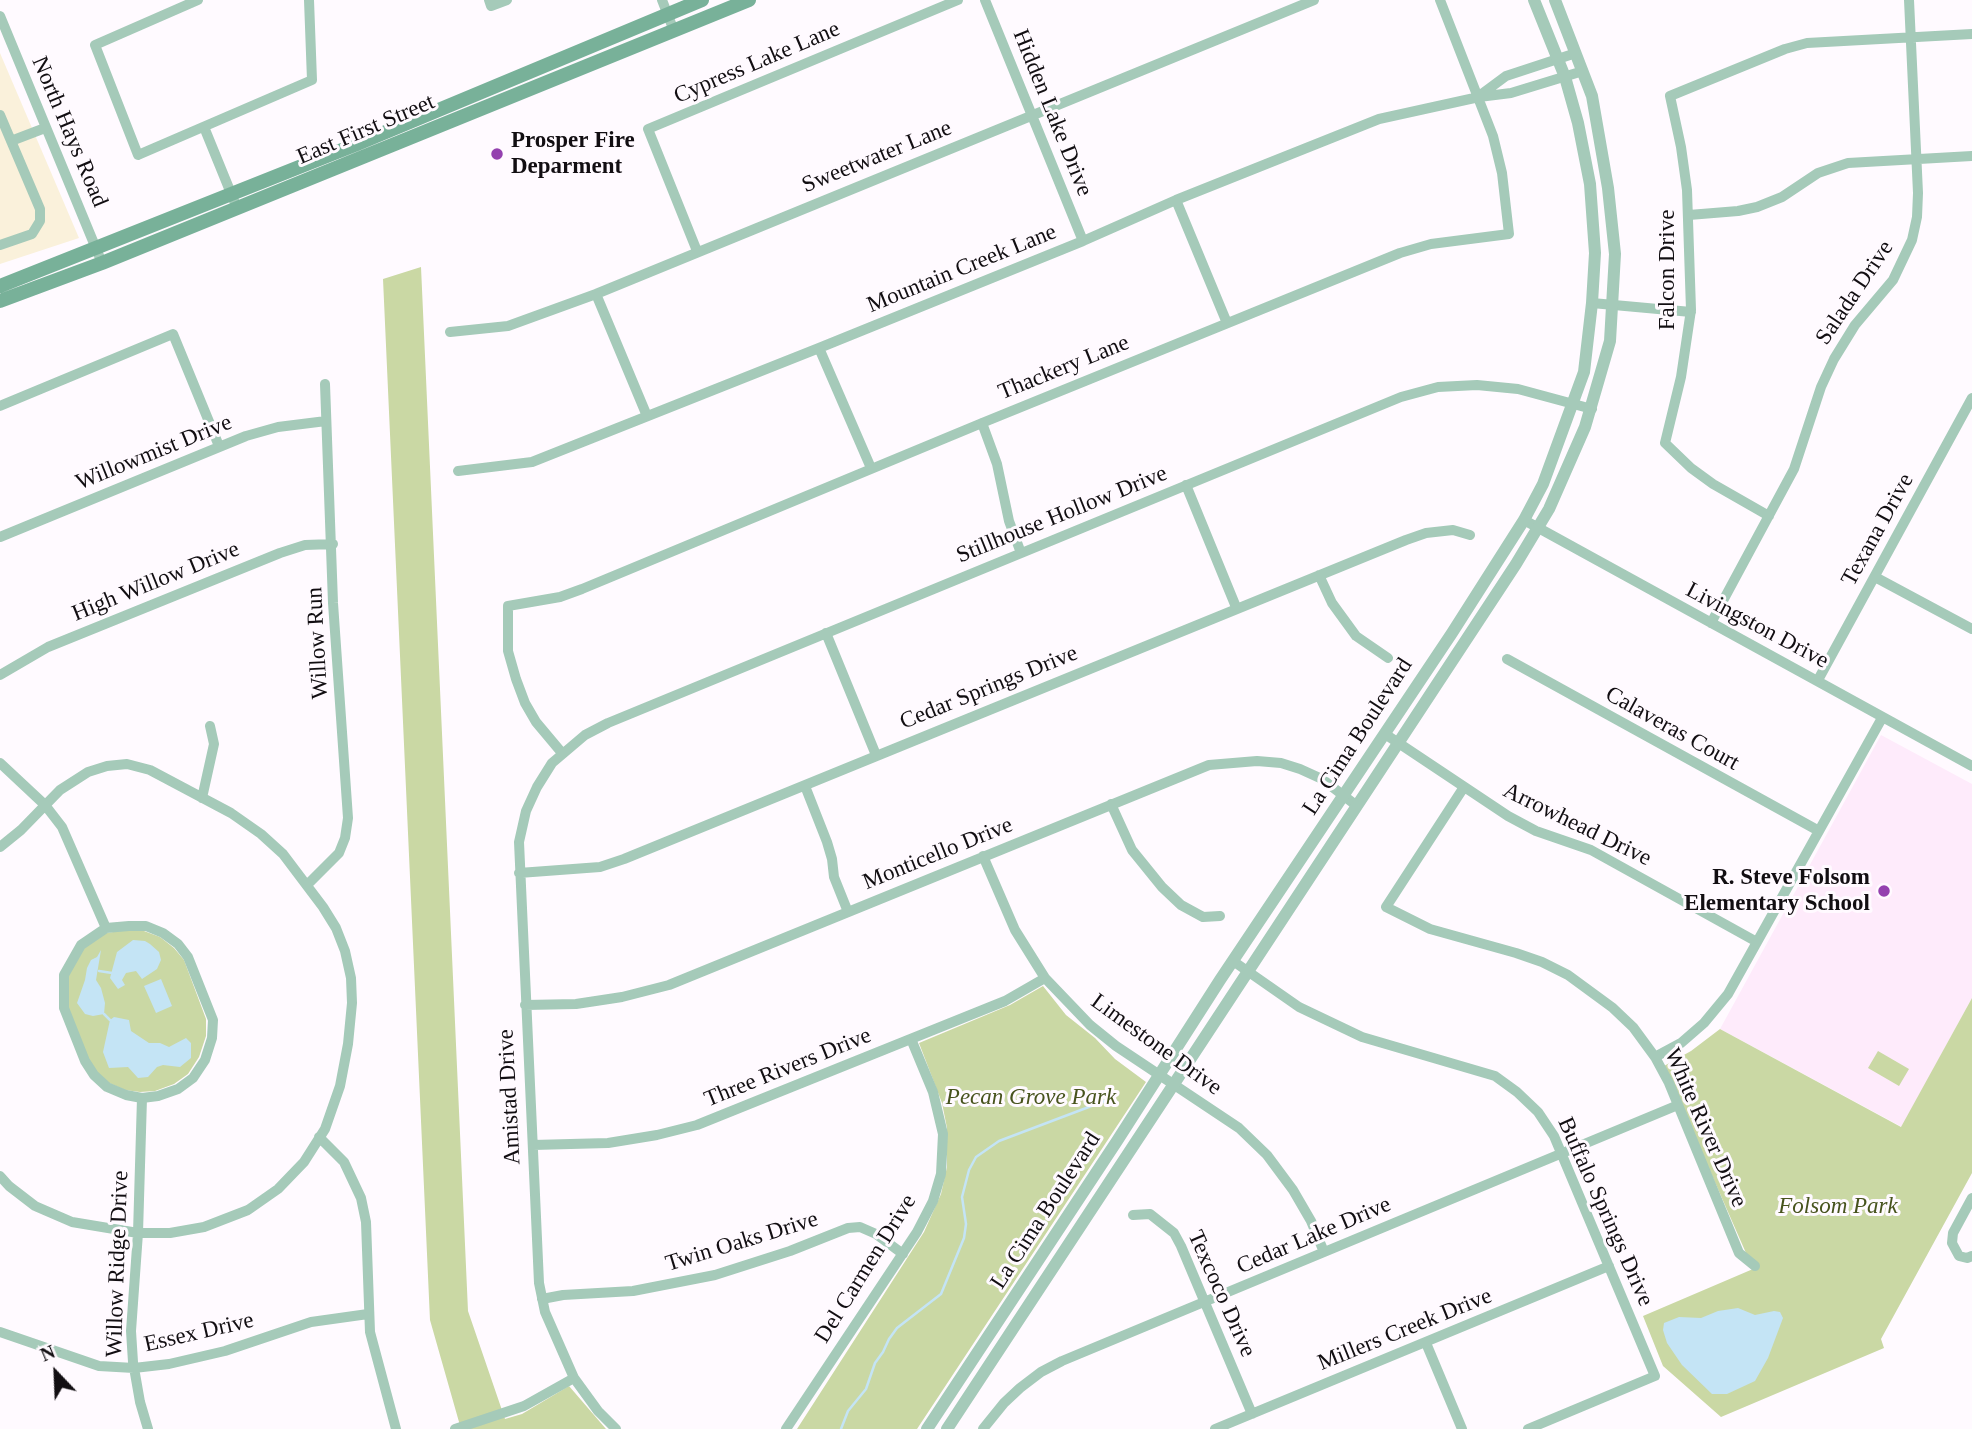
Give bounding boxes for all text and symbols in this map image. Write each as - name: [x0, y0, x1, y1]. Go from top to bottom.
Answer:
- street label: Cypress Lake Lane: [670, 16, 844, 110]
- street label: Hidden Lake Drive: [1006, 26, 1098, 200]
- street label: North Hays Road: [25, 53, 113, 211]
- street label: East First Street: [293, 89, 439, 171]
- street label: Sweetwater Lane: [798, 114, 956, 200]
- place label: Prosper Fire Deparment: [511, 127, 635, 181]
- marker: Prosper Fire Deparment: [489, 146, 505, 162]
- street label: Falcon Drive: [1654, 210, 1682, 330]
- street label: Mountain Creek Lane: [863, 218, 1061, 320]
- street label: Salada Drive: [1810, 236, 1900, 350]
- street label: Thackery Lane: [995, 329, 1133, 407]
- street label: Willowmist Drive: [72, 409, 236, 497]
- street label: Stillhouse Hollow Drive: [953, 460, 1171, 570]
- street label: Texana Drive: [1836, 469, 1920, 591]
- street label: High Willow Drive: [68, 536, 244, 628]
- street label: Livingston Drive: [1681, 577, 1833, 675]
- street label: Willow Run: [301, 586, 335, 700]
- street label: Cedar Springs Drive: [896, 640, 1082, 736]
- street label: La Cima Boulevard: [1297, 653, 1419, 821]
- street label: Calaveras Court: [1600, 681, 1744, 777]
- street label: Arrowhead Drive: [1498, 777, 1656, 873]
- street label: Monticello Drive: [859, 811, 1017, 897]
- place label: R. Steve Folsom Elementary School: [1684, 864, 1870, 918]
- marker: R. Steve Folsom Elementary School: [1876, 883, 1892, 899]
- street label: Limestone Drive: [1085, 988, 1227, 1102]
- street label: Three Rivers Drive: [701, 1022, 875, 1114]
- street label: Amistad Drive: [493, 1028, 527, 1166]
- street label: White River Drive: [1658, 1044, 1752, 1212]
- park label: Pecan Grove Park: [946, 1084, 1116, 1112]
- street label: Buffalo Springs Drive: [1551, 1113, 1659, 1311]
- street label: La Cima Boulevard: [985, 1127, 1107, 1295]
- street label: Willow Ridge Drive: [101, 1170, 135, 1358]
- street label: Del Carmen Drive: [809, 1190, 923, 1348]
- street label: Cedar Lake Drive: [1233, 1191, 1395, 1281]
- park label: Folsom Park: [1778, 1193, 1898, 1221]
- street label: Twin Oaks Drive: [662, 1206, 822, 1278]
- street label: Texcoco Drive: [1181, 1226, 1261, 1362]
- street label: Millers Creek Drive: [1314, 1283, 1496, 1377]
- street label: Essex Drive: [141, 1307, 257, 1359]
- north arrow: [21, 1338, 91, 1408]
- text: N: [37, 1341, 58, 1366]

